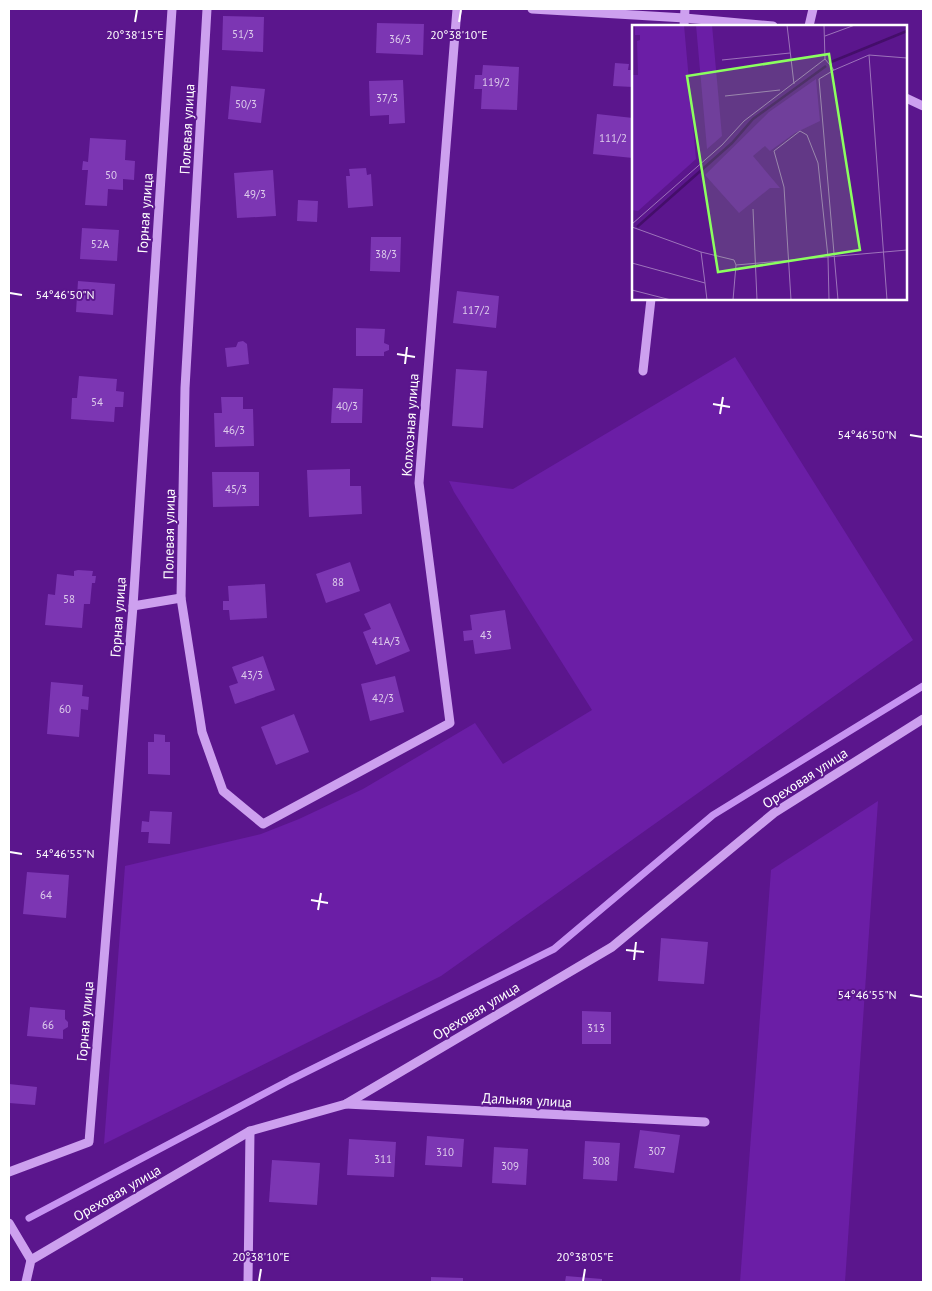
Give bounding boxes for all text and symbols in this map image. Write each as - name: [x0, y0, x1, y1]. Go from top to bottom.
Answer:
- inset map: [632, 25, 907, 300]
- text: 20°38'15"E: [106, 27, 164, 42]
- house number: 51/3: [232, 27, 254, 41]
- text: 20°38'10"E: [430, 27, 488, 42]
- house number: 36/3: [389, 32, 411, 46]
- house number: 119/2: [482, 75, 510, 89]
- street label: Полевая улица: [176, 83, 198, 175]
- house number: 37/3: [376, 91, 398, 105]
- house number: 50/3: [235, 97, 257, 111]
- house number: 111/2: [599, 131, 627, 145]
- house number: 50: [105, 168, 117, 182]
- street label: Горная улица: [133, 172, 157, 254]
- house number: 49/3: [244, 187, 266, 201]
- house number: 52А: [91, 237, 110, 251]
- house number: 38/3: [375, 247, 397, 261]
- text: 54°46'50"N: [35, 287, 95, 302]
- house number: 117/2: [462, 303, 490, 317]
- street label: Колхозная улица: [397, 373, 423, 477]
- house number: 54: [91, 395, 103, 409]
- house number: 40/3: [336, 399, 358, 413]
- house number: 46/3: [223, 423, 245, 437]
- text: 54°46'50"N: [837, 427, 897, 442]
- house number: 45/3: [225, 482, 247, 496]
- street label: Полевая улица: [159, 488, 179, 580]
- house number: 88: [332, 575, 344, 589]
- street label: Горная улица: [106, 576, 130, 658]
- house number: 58: [63, 592, 75, 606]
- house number: 43: [480, 628, 492, 642]
- house number: 41А/3: [372, 634, 400, 648]
- house number: 43/3: [241, 668, 263, 682]
- house number: 42/3: [372, 691, 394, 705]
- house number: 60: [59, 702, 71, 716]
- street label: Ореховая улица: [759, 744, 851, 812]
- text: 54°46'55"N: [35, 846, 95, 861]
- house number: 64: [40, 888, 52, 902]
- street label: Ореховая улица: [429, 978, 523, 1044]
- street label: Горная улица: [73, 980, 97, 1062]
- text: 54°46'55"N: [837, 987, 897, 1002]
- house number: 66: [42, 1018, 54, 1032]
- house number: 313: [587, 1021, 605, 1035]
- street label: Дальняя улица: [482, 1089, 573, 1111]
- house number: 307: [648, 1144, 666, 1158]
- house number: 310: [436, 1145, 454, 1159]
- house number: 311: [374, 1152, 392, 1166]
- house number: 308: [592, 1154, 610, 1168]
- house number: 309: [501, 1159, 519, 1173]
- street label: Ореховая улица: [70, 1161, 164, 1225]
- text: 20°38'10"E: [232, 1249, 290, 1264]
- text: 20°38'05"E: [556, 1249, 614, 1264]

